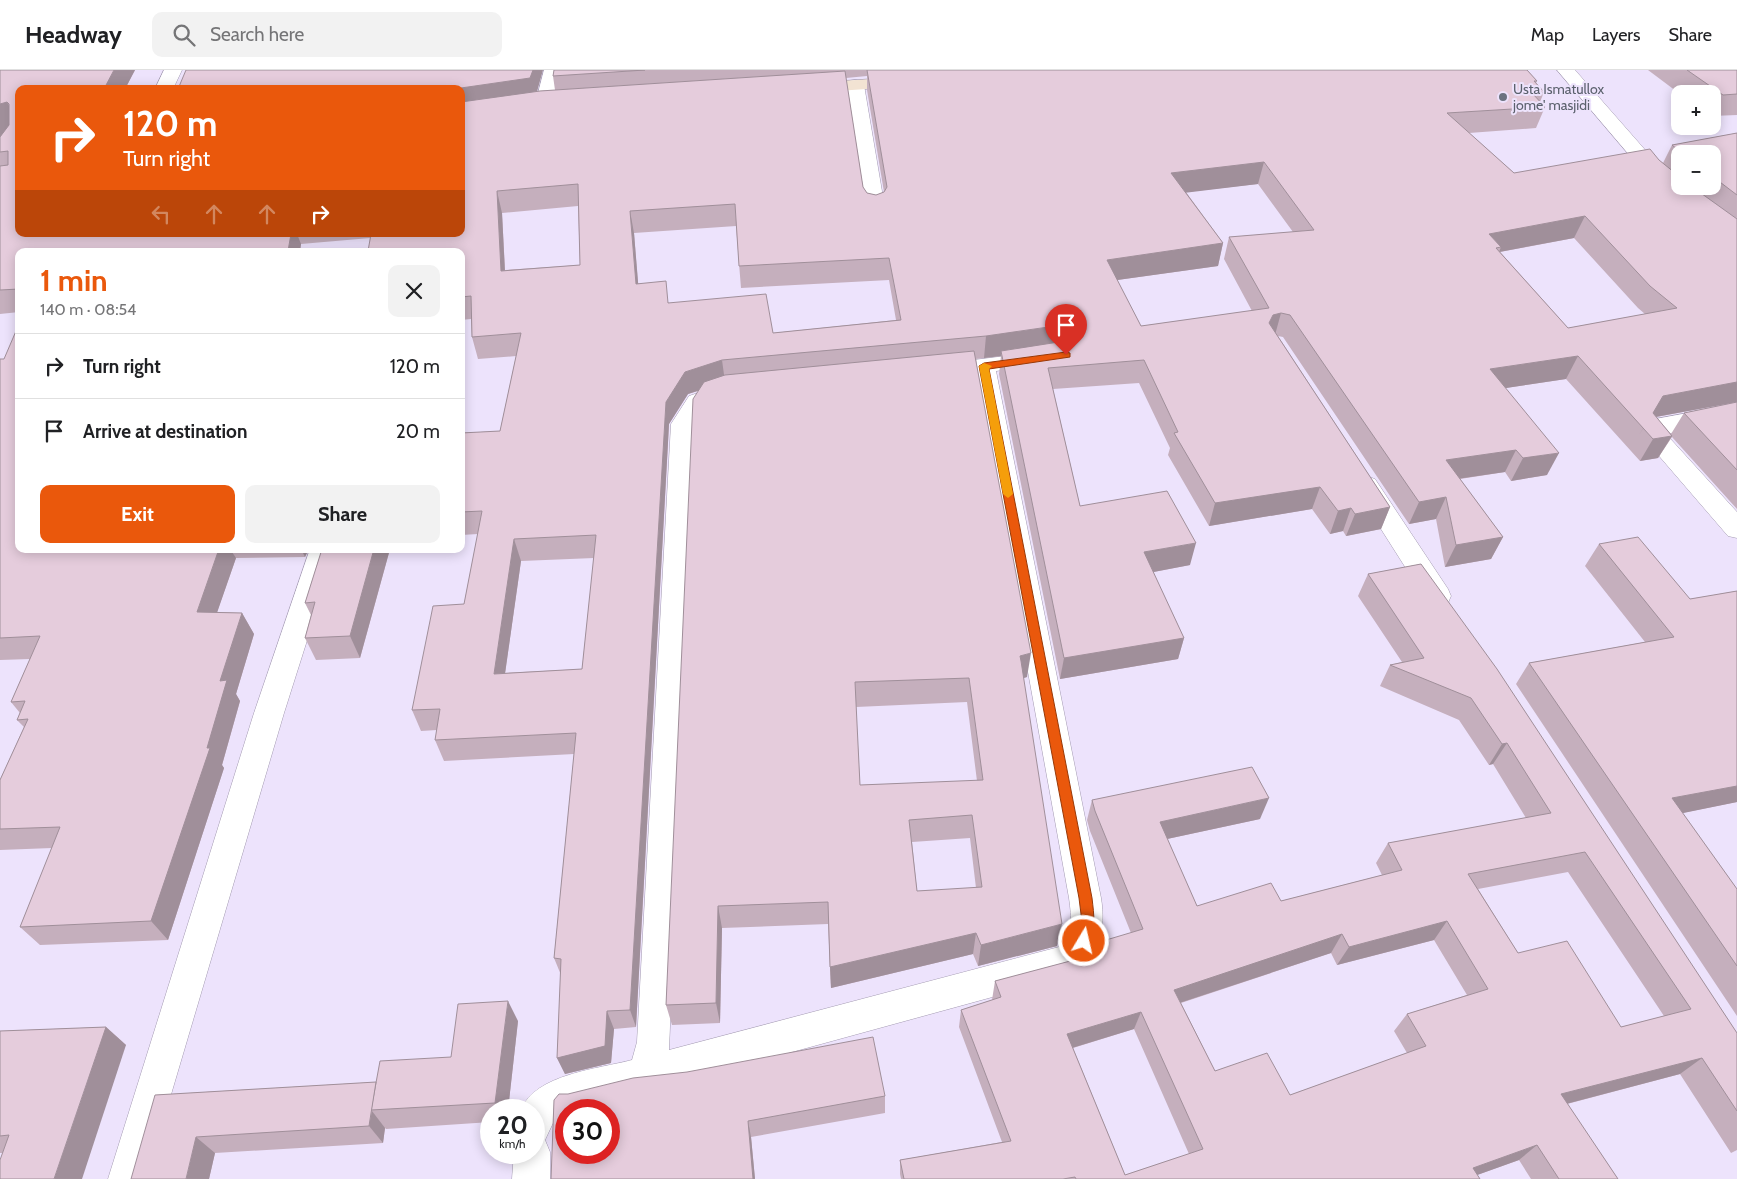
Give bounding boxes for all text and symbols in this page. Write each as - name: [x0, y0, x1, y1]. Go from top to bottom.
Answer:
- search box: [152, 12, 502, 57]
- text: Headway: [25, 20, 122, 49]
- icon: search: [170, 21, 198, 49]
- text: Search here: [210, 23, 304, 46]
- text: Map: [1531, 24, 1564, 46]
- text: Layers: [1592, 24, 1641, 46]
- text: Share: [1669, 24, 1712, 46]
- place label: Usta Ismatullox jome' masjidi: [1512, 80, 1604, 114]
- map controls: [1671, 85, 1721, 195]
- button: +: [1671, 85, 1721, 135]
- marker: Usta Ismatullox jome' masjidi: [1497, 91, 1509, 103]
- text: 120 m: [123, 102, 217, 145]
- icon: right: [40, 105, 105, 170]
- text: Turn right: [123, 145, 210, 172]
- button: −: [1671, 145, 1721, 195]
- icon: left: [147, 200, 175, 228]
- icon: ahead: [200, 200, 228, 228]
- icon: ahead: [253, 200, 281, 228]
- icon: right: [306, 200, 334, 228]
- text: 1 min: [40, 262, 108, 299]
- button: close: [388, 265, 440, 317]
- text: 140 m · 08:54: [40, 300, 136, 319]
- pin: [1045, 304, 1087, 355]
- icon: arrive: [1052, 311, 1080, 339]
- icon: right: [40, 352, 68, 380]
- text: Turn right: [83, 355, 161, 378]
- text: 120 m: [390, 355, 440, 378]
- icon: arrive: [40, 417, 68, 445]
- text: Arrive at destination: [83, 420, 247, 443]
- text: 20 m: [396, 420, 440, 443]
- button: Exit: [40, 485, 235, 543]
- button: Share: [245, 485, 440, 543]
- position arrow: [1057, 914, 1109, 966]
- speed limit sign: 30: [555, 1099, 620, 1164]
- text: 20: [497, 1110, 528, 1140]
- text: km/h: [499, 1136, 526, 1151]

